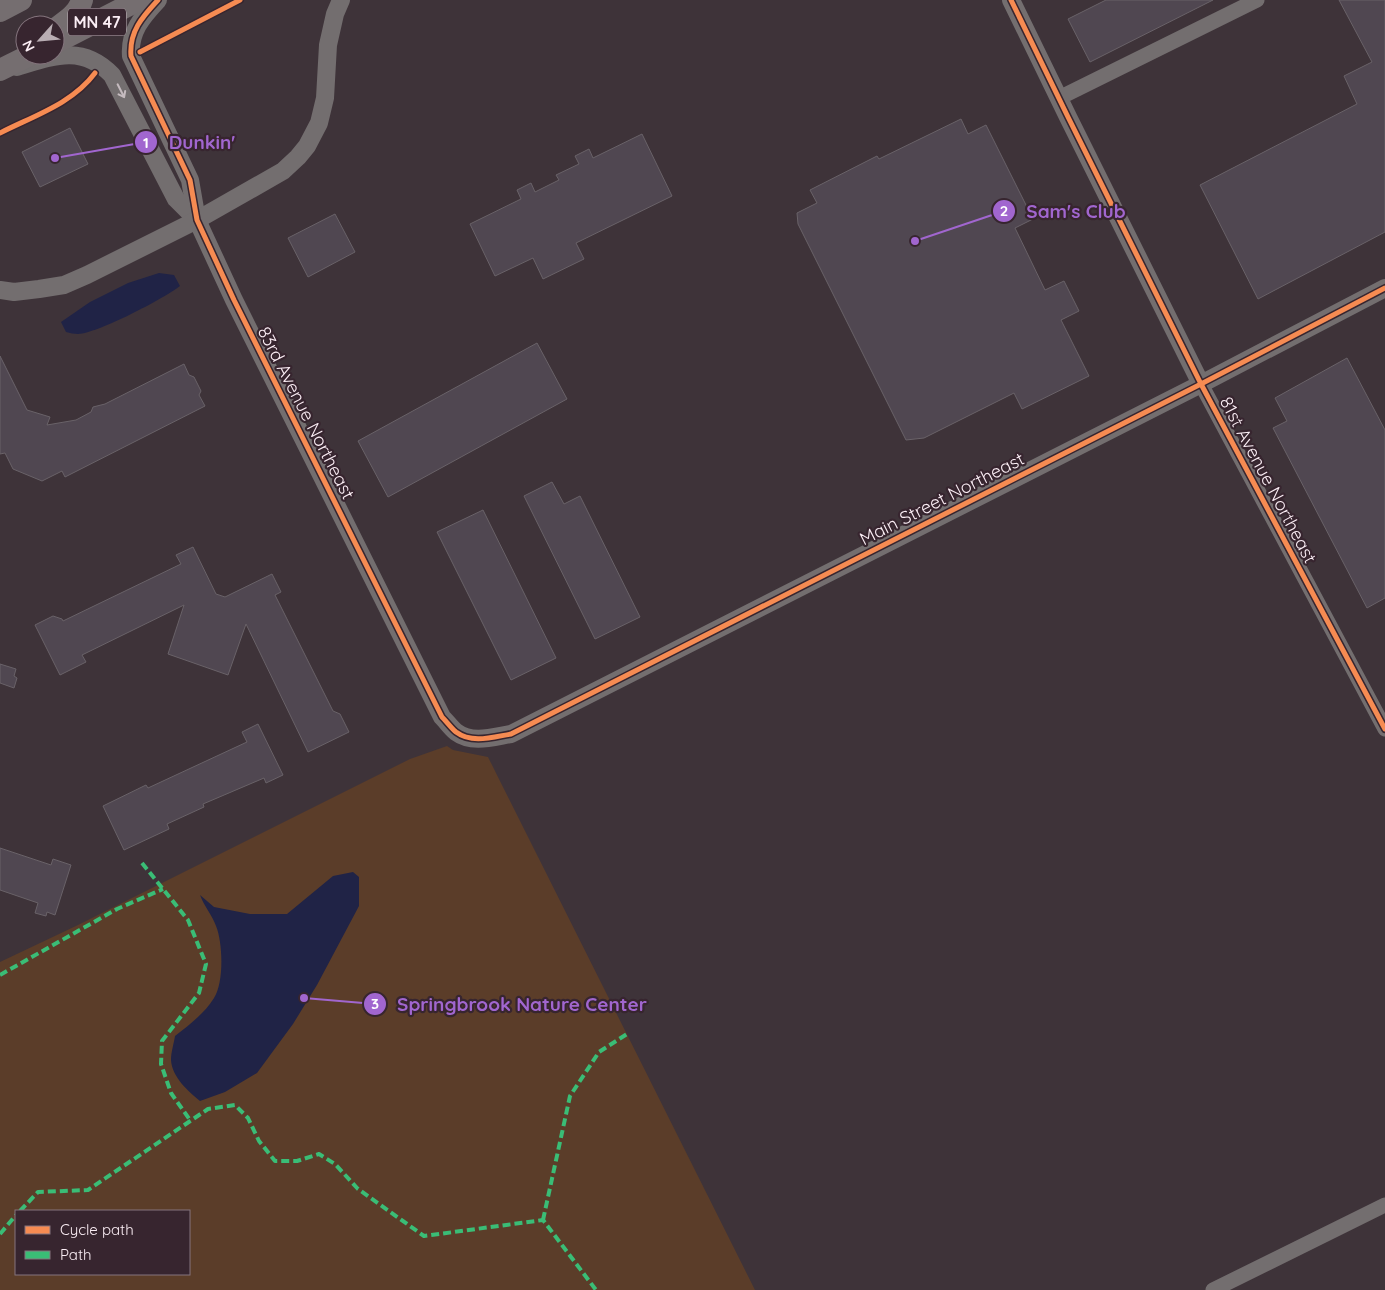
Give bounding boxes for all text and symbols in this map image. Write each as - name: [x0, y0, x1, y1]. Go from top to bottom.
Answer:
- road number: MN 47: [68, 8, 126, 36]
- north arrow: [15, 15, 65, 65]
- text: N: [18, 37, 39, 55]
- one-way arrow: [117, 83, 126, 98]
- callout: Dunkin': [134, 125, 246, 159]
- text: Dunkin': [169, 130, 235, 154]
- text: 1: [143, 133, 149, 152]
- callout: Sam's Club: [992, 194, 1136, 228]
- text: Sam's Club: [1026, 199, 1126, 223]
- text: 2: [1000, 201, 1008, 220]
- street label: 83rd Avenue Northeast: [253, 322, 360, 503]
- street label: 81st Avenue Northeast: [1215, 393, 1322, 567]
- street label: Main Street Northeast: [855, 447, 1028, 550]
- callout: Springbrook Nature Center: [362, 987, 657, 1021]
- text: Springbrook Nature Center: [397, 992, 647, 1016]
- text: 3: [371, 994, 379, 1013]
- legend: [15, 1210, 190, 1275]
- text: Cycle path: [60, 1220, 134, 1239]
- text: Path: [60, 1245, 92, 1264]

